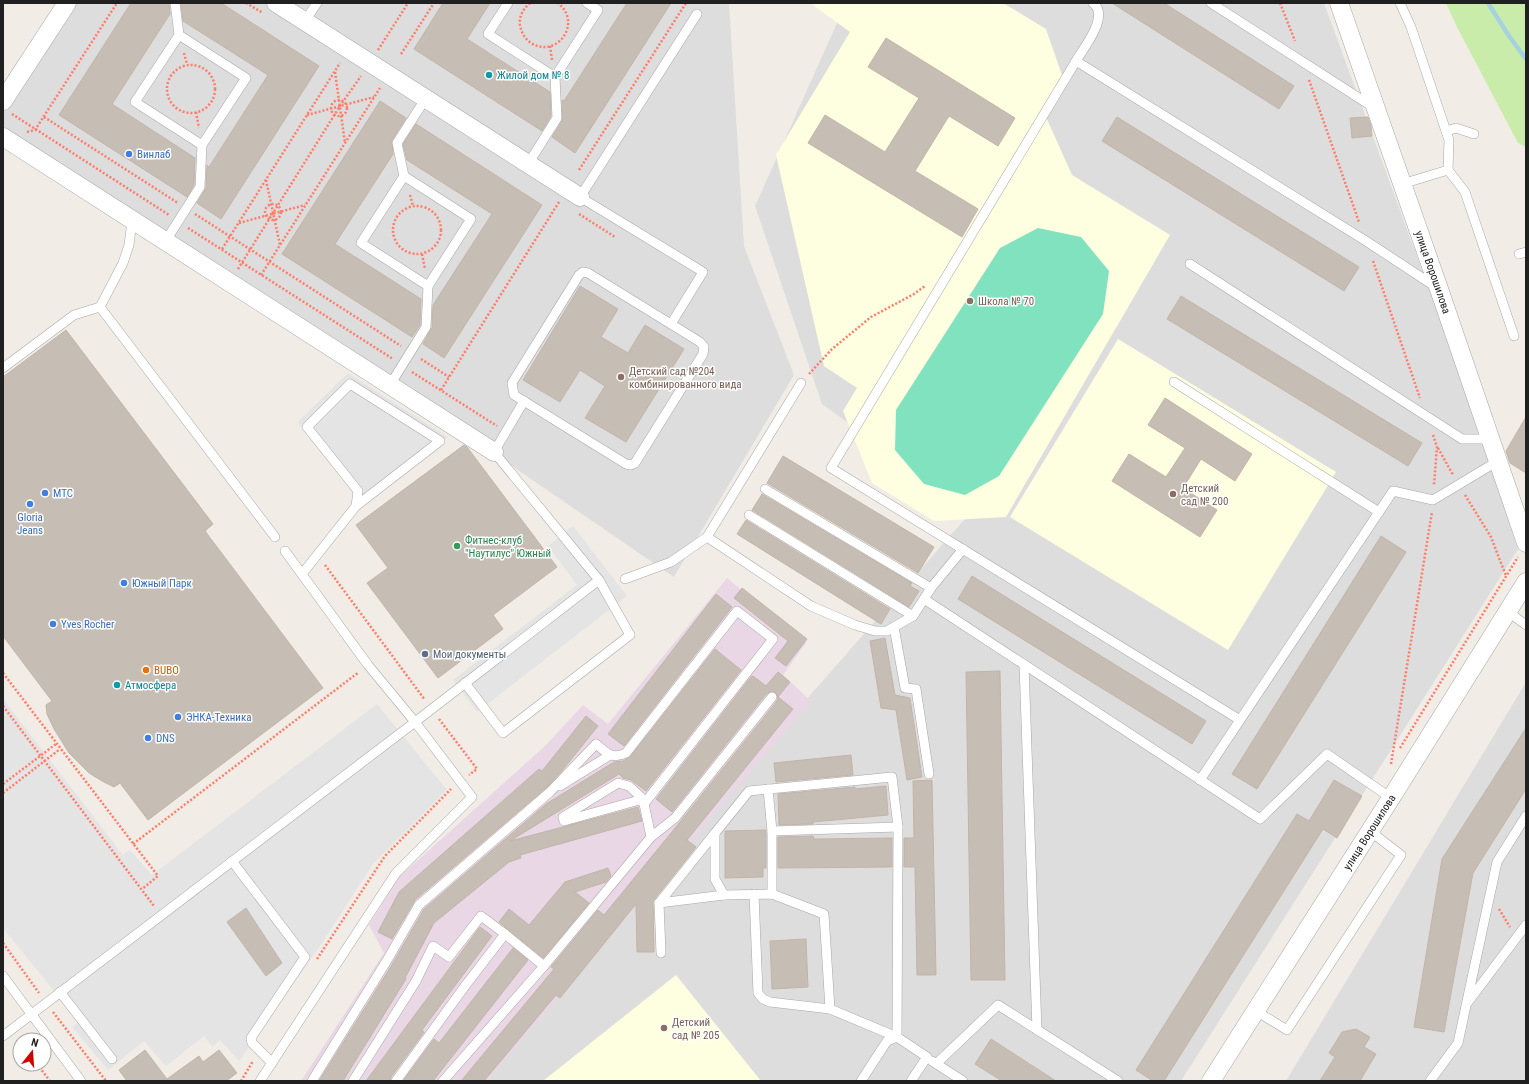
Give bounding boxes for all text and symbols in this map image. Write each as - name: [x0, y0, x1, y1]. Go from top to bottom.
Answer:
- place label: Жилой дом № 8: [497, 69, 569, 82]
- marker: Жилой дом № 8: [484, 70, 494, 80]
- place label: Винлаб: [137, 148, 170, 161]
- marker: Винлаб: [124, 149, 134, 159]
- street label: улица Ворошилова: [1412, 229, 1453, 315]
- place label: Школа № 70: [978, 295, 1034, 308]
- marker: Школа № 70: [965, 296, 975, 306]
- place label: Детский сад №204 комбинированного вида: [629, 365, 742, 391]
- marker: Детский сад №204 комбинированного вида: [616, 372, 626, 382]
- place label: Детский сад № 200: [1181, 482, 1228, 508]
- place label: МТС: [53, 487, 73, 500]
- marker: МТС: [40, 488, 50, 498]
- marker: Детский сад № 200: [1168, 489, 1178, 499]
- marker: Gloria Jeans: [25, 499, 35, 509]
- place label: Gloria Jeans: [17, 511, 43, 537]
- place label: Фитнес-клуб "Наутилус" Южный: [465, 534, 551, 560]
- marker: Фитнес-клуб "Наутилус" Южный: [452, 541, 462, 551]
- place label: Южный Парк: [132, 577, 192, 590]
- marker: Южный Парк: [119, 578, 129, 588]
- place label: Yves Rocher: [61, 618, 115, 631]
- marker: Yves Rocher: [48, 619, 58, 629]
- place label: Мои документы: [433, 648, 506, 661]
- marker: Мои документы: [420, 649, 430, 659]
- place label: BUBO: [154, 664, 179, 677]
- marker: BUBO: [141, 665, 151, 675]
- place label: Атмосфера: [125, 679, 176, 692]
- marker: Атмосфера: [112, 680, 122, 690]
- place label: ЭНКА-Техника: [186, 711, 251, 724]
- marker: ЭНКА-Техника: [173, 712, 183, 722]
- place label: DNS: [156, 732, 175, 745]
- marker: DNS: [143, 733, 153, 743]
- street label: улица Ворошилова: [1341, 792, 1399, 873]
- place label: Детский сад № 205: [672, 1016, 719, 1042]
- marker: Детский сад № 205: [659, 1023, 669, 1033]
- north arrow: [12, 1032, 52, 1072]
- text: N: [30, 1036, 40, 1050]

